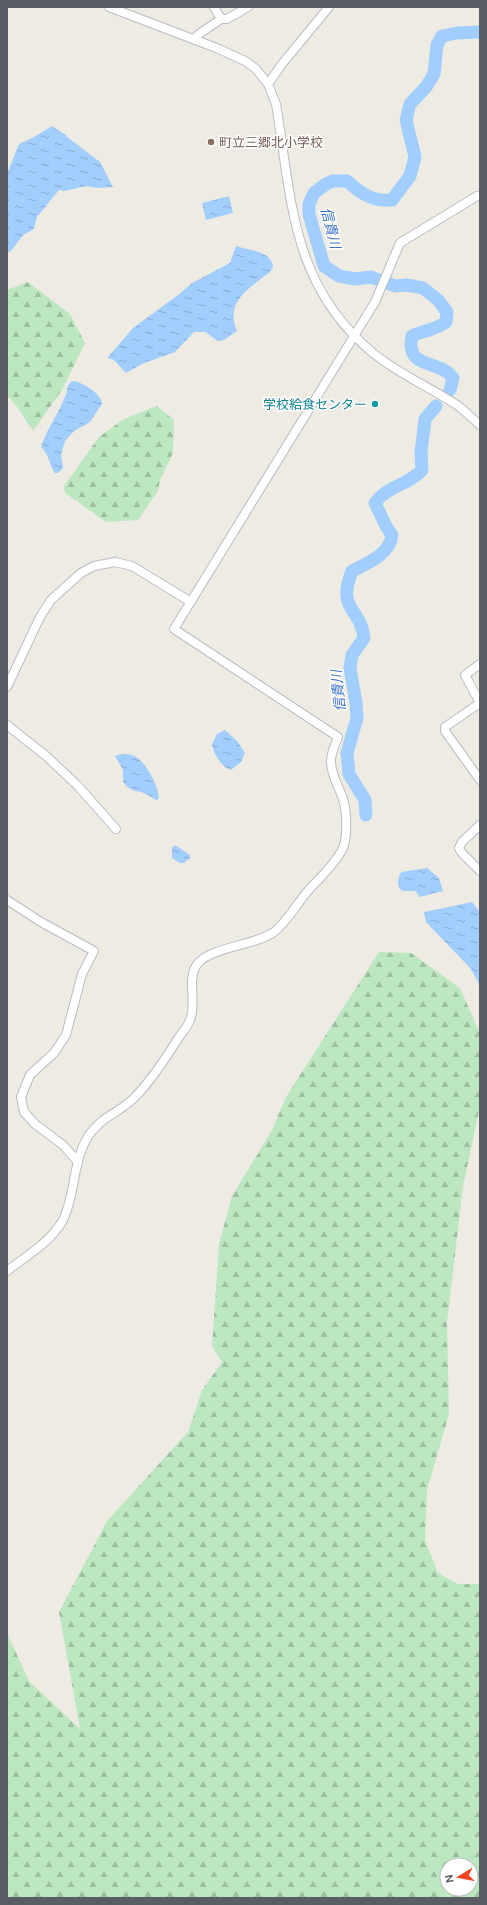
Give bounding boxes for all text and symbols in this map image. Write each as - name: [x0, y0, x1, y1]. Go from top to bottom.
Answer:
- place label: 町立三郷北小学校: [219, 134, 323, 151]
- marker: 町立三郷北小学校: [206, 137, 216, 147]
- water label: 信貴川: [317, 205, 345, 252]
- place label: 学校給食センター: [263, 396, 367, 413]
- marker: 学校給食センター: [370, 399, 380, 409]
- water label: 信貴川: [327, 667, 349, 713]
- north arrow: [439, 1857, 479, 1897]
- text: N: [442, 1874, 457, 1884]

